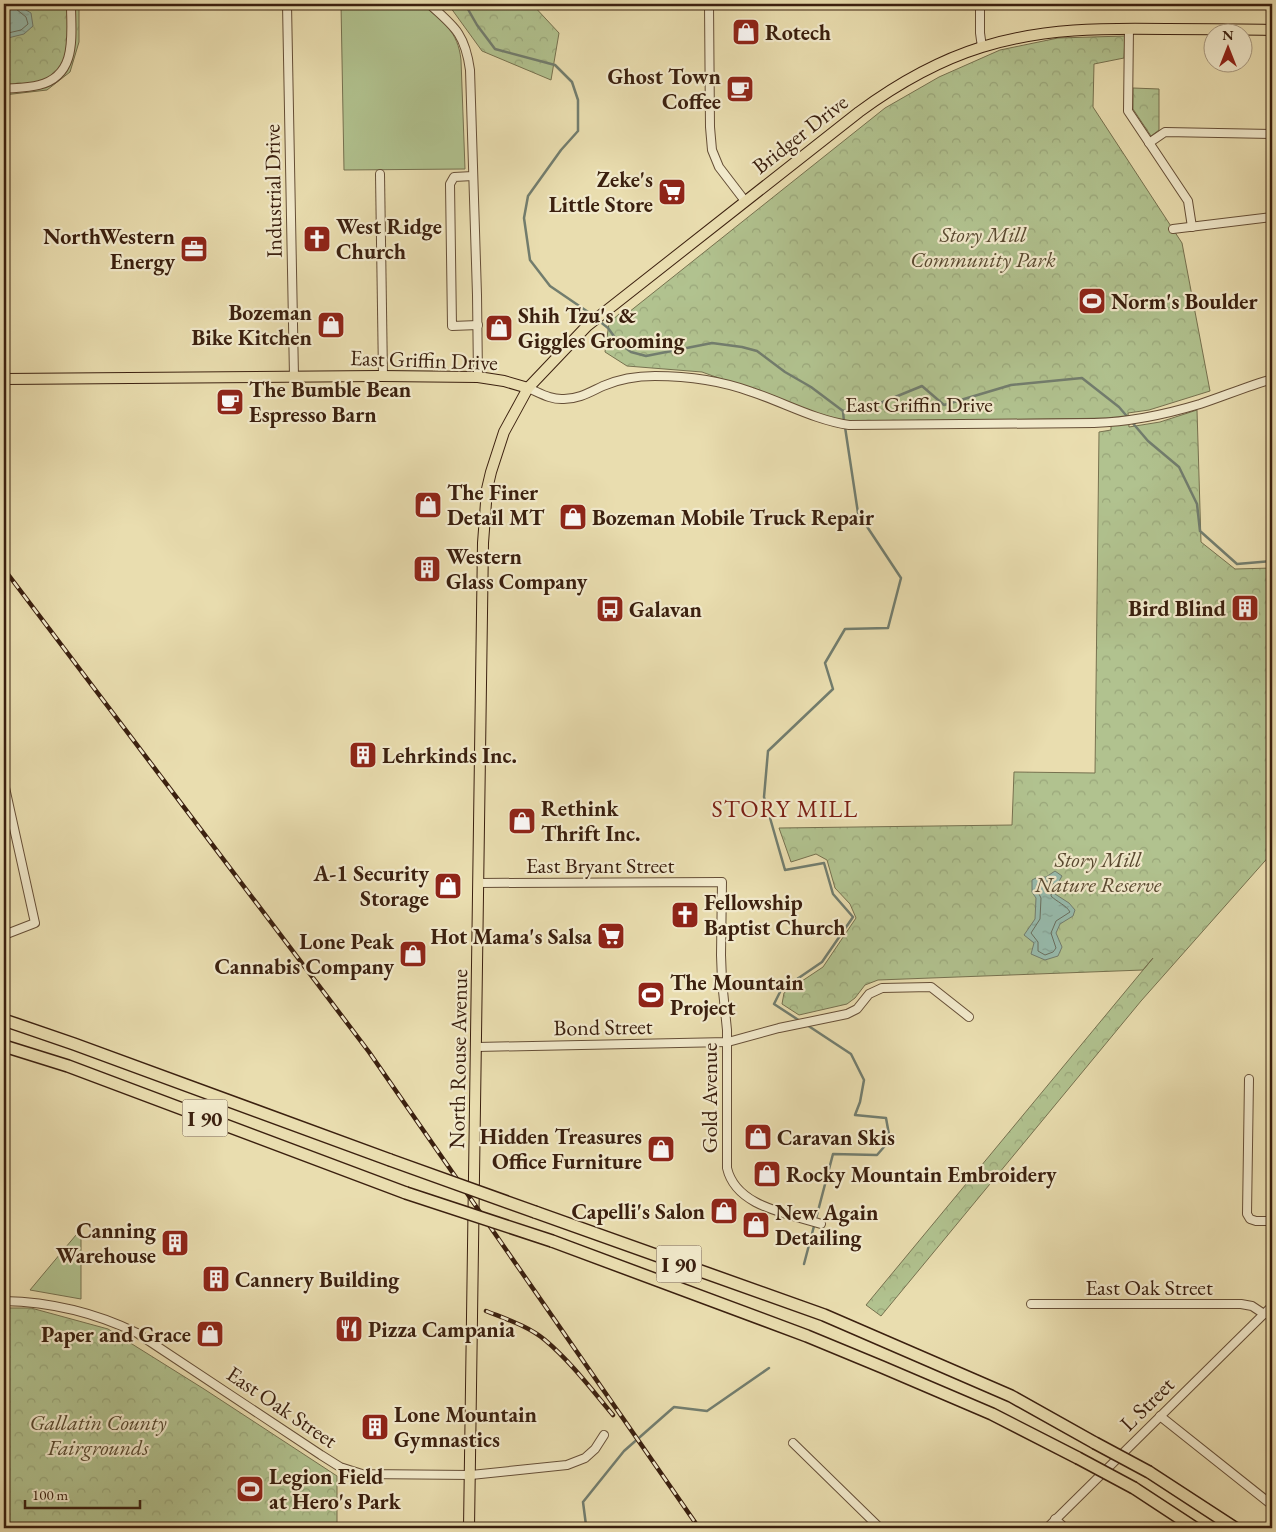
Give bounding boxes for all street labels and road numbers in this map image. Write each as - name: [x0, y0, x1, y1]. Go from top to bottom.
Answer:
- street label: Bridger Drive: [746, 87, 854, 180]
- street label: Industrial Drive: [257, 123, 289, 258]
- street label: East Griffin Drive: [350, 343, 499, 377]
- street label: East Griffin Drive: [845, 390, 993, 419]
- street label: East Bryant Street: [526, 851, 674, 880]
- street label: North Rouse Avenue: [442, 968, 474, 1149]
- street label: Bond Street: [553, 1012, 653, 1042]
- street label: Gold Avenue: [695, 1042, 724, 1153]
- road number: I 90: [182, 1100, 228, 1136]
- road number: I 90: [656, 1246, 702, 1282]
- street label: East Oak Street: [1085, 1273, 1213, 1302]
- street label: East Oak Street: [221, 1359, 343, 1455]
- street label: L Street: [1114, 1370, 1181, 1437]

